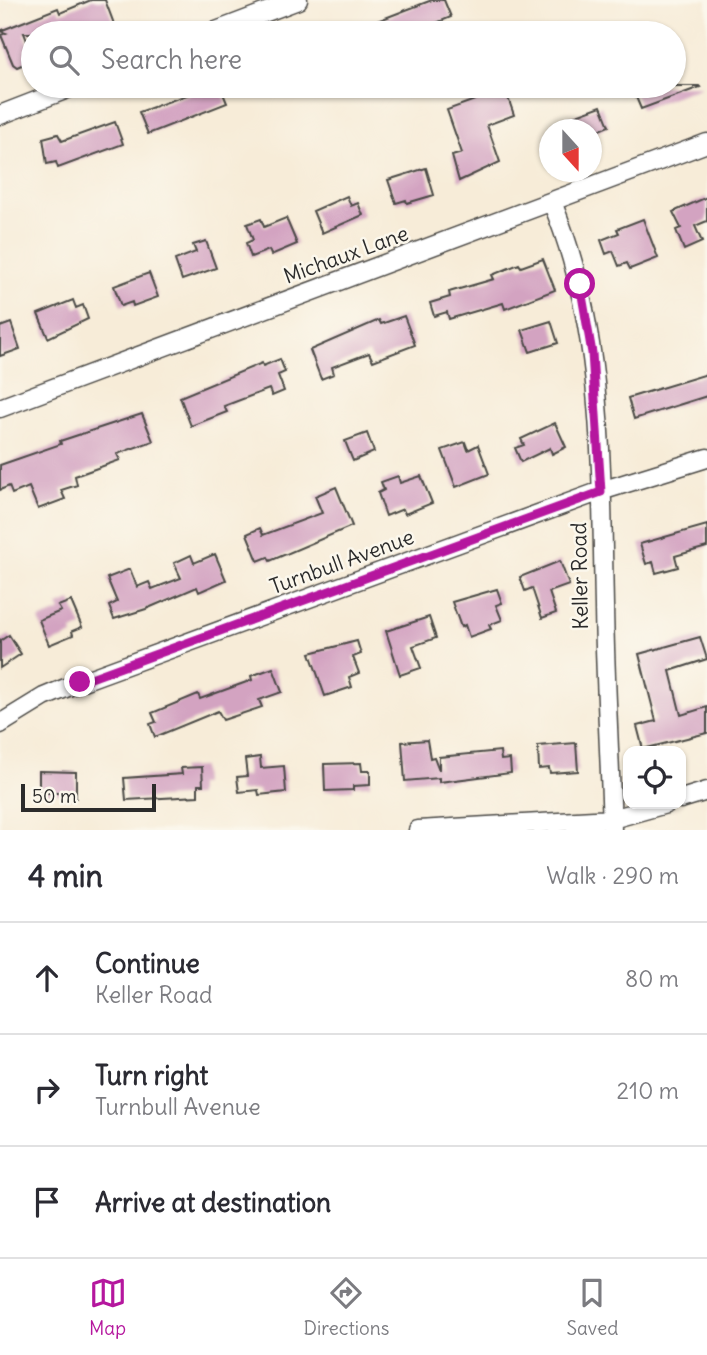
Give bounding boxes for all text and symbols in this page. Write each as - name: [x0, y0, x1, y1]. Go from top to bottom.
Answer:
- search box: [21, 21, 686, 98]
- icon: search: [45, 41, 83, 79]
- text: Search here: [101, 43, 242, 76]
- north arrow: [539, 119, 602, 182]
- street label: Michaux Lane: [280, 219, 412, 290]
- route start: [564, 268, 595, 299]
- street label: Keller Road: [565, 522, 594, 630]
- street label: Turnbull Avenue: [266, 523, 417, 600]
- route end: [64, 666, 95, 697]
- map controls: [623, 746, 686, 809]
- button: locate: [623, 746, 686, 809]
- scale bar: [21, 781, 156, 813]
- text: 50 m: [32, 784, 77, 808]
- text: 4 min: [28, 857, 103, 895]
- text: Walk · 290 m: [546, 861, 679, 890]
- text: Continue: [95, 947, 200, 980]
- icon: ahead: [28, 959, 66, 997]
- text: 80 m: [625, 964, 679, 993]
- text: Keller Road: [95, 980, 213, 1009]
- text: Turn right: [95, 1059, 208, 1092]
- icon: right: [28, 1071, 66, 1109]
- text: 210 m: [616, 1076, 679, 1105]
- text: Turnbull Avenue: [95, 1092, 261, 1121]
- icon: arrive: [28, 1183, 66, 1221]
- text: Arrive at destination: [95, 1186, 331, 1219]
- tab: Map: [89, 1274, 127, 1340]
- tab: Directions: [304, 1274, 389, 1340]
- tab: Saved: [566, 1274, 618, 1340]

